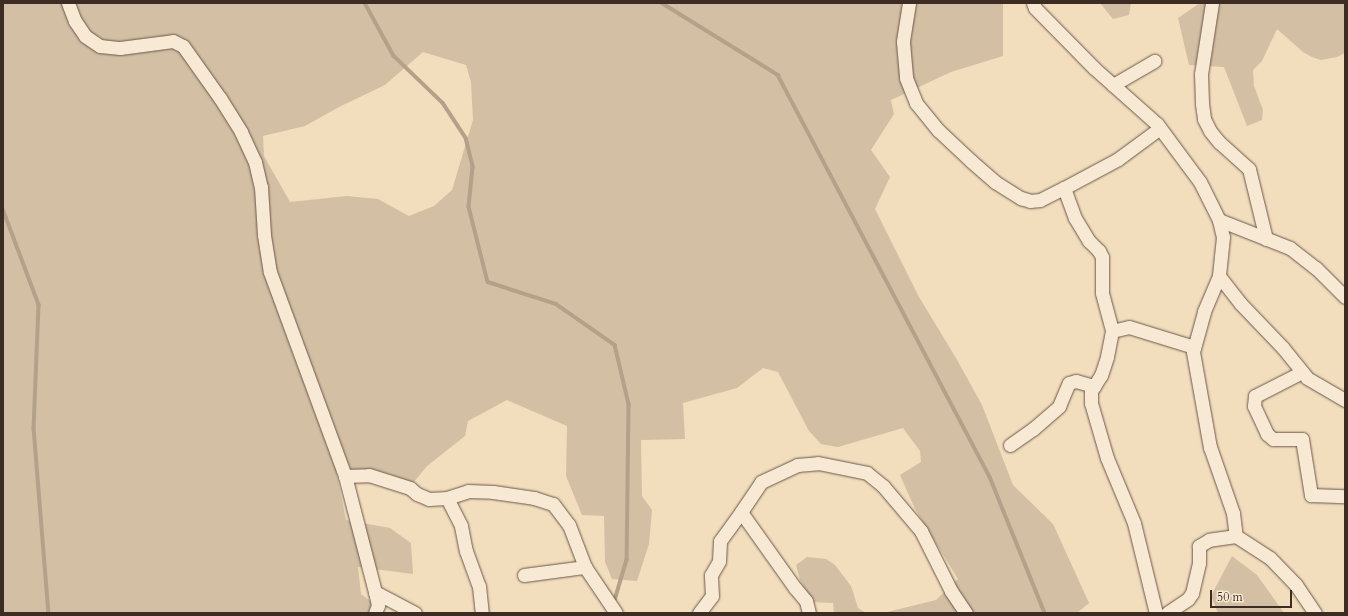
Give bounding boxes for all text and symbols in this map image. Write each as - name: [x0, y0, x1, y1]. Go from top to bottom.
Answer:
- scale bar: [1212, 582, 1294, 608]
- text: 50 m: [1217, 589, 1243, 605]

